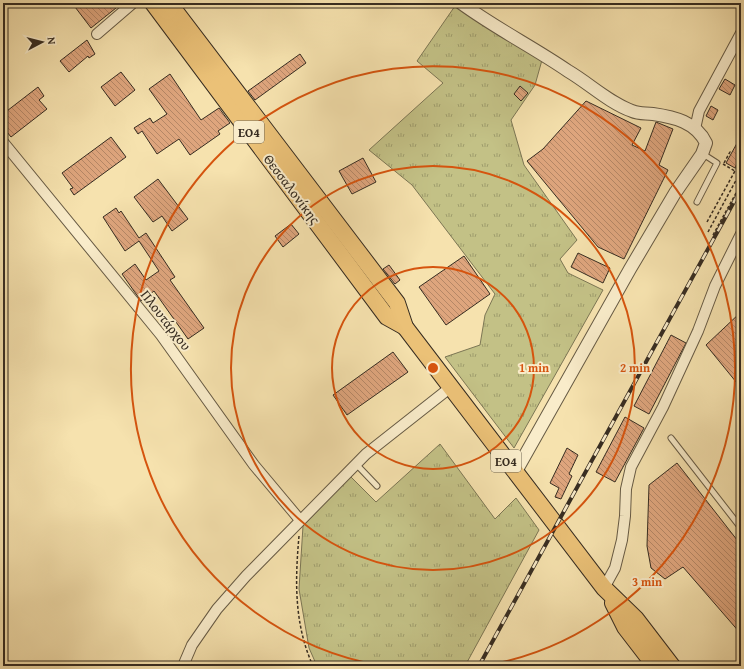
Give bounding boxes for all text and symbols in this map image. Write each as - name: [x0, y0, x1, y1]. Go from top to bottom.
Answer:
- north arrow: [22, 22, 62, 62]
- text: N: [44, 36, 60, 46]
- road number: ΕΟ4: [234, 121, 264, 143]
- street label: Θεσσαλονίκης: [259, 150, 325, 228]
- street label: Πλουτάρχου: [136, 286, 196, 354]
- text: 1 min: [519, 359, 549, 376]
- text: 2 min: [620, 359, 650, 376]
- centre of rings: [426, 361, 440, 375]
- road number: ΕΟ4: [491, 450, 521, 472]
- text: 3 min: [632, 573, 662, 590]

